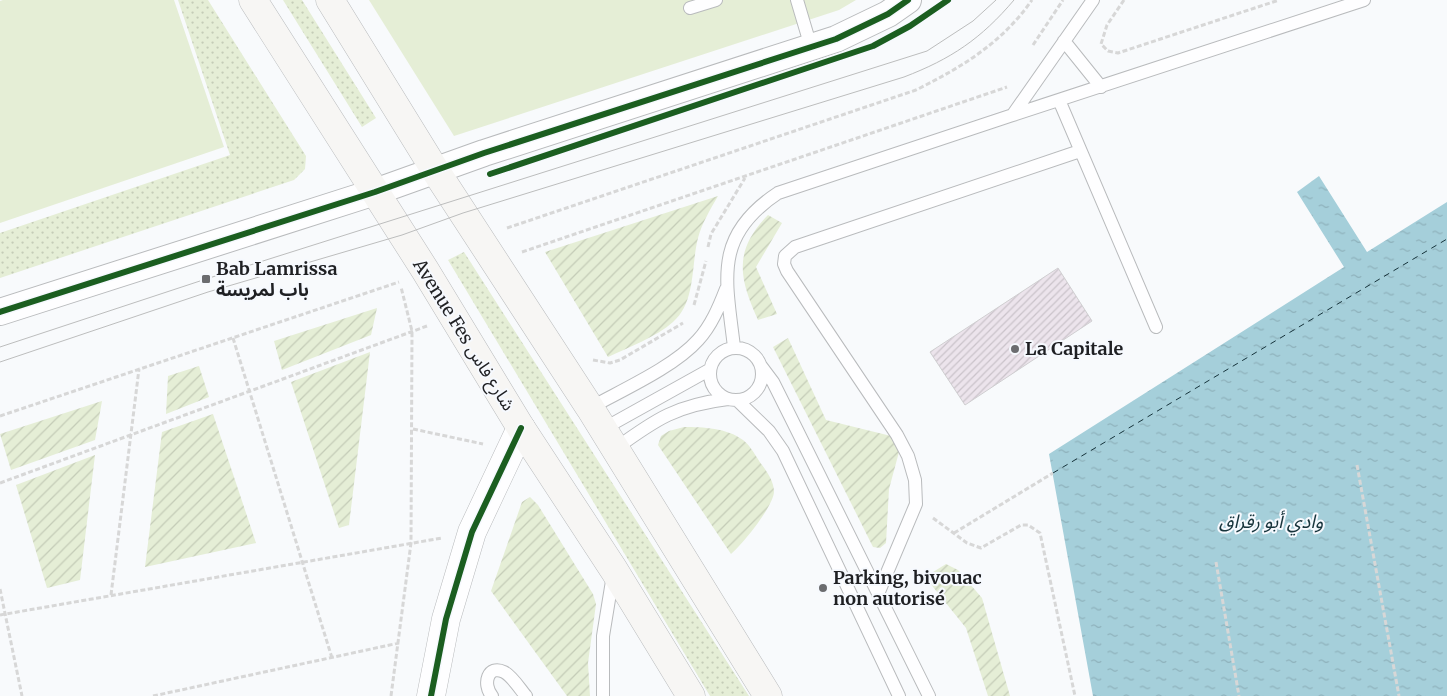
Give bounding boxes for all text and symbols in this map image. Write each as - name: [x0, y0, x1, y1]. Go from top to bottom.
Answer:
- street label: Avenue Fes شارع فاس: [405, 254, 520, 417]
- place label: Bab Lamrissa باب لمريسة: [216, 257, 338, 301]
- marker: Bab Lamrissa باب لمريسة: [200, 273, 212, 285]
- place label: La Capitale: [1025, 337, 1124, 360]
- marker: La Capitale: [1009, 343, 1021, 355]
- water label: وادي أبو رقراق: [1219, 509, 1324, 536]
- place label: Parking, bivouac non autorisé: [833, 566, 982, 610]
- marker: Parking, bivouac non autorisé: [817, 582, 829, 594]

